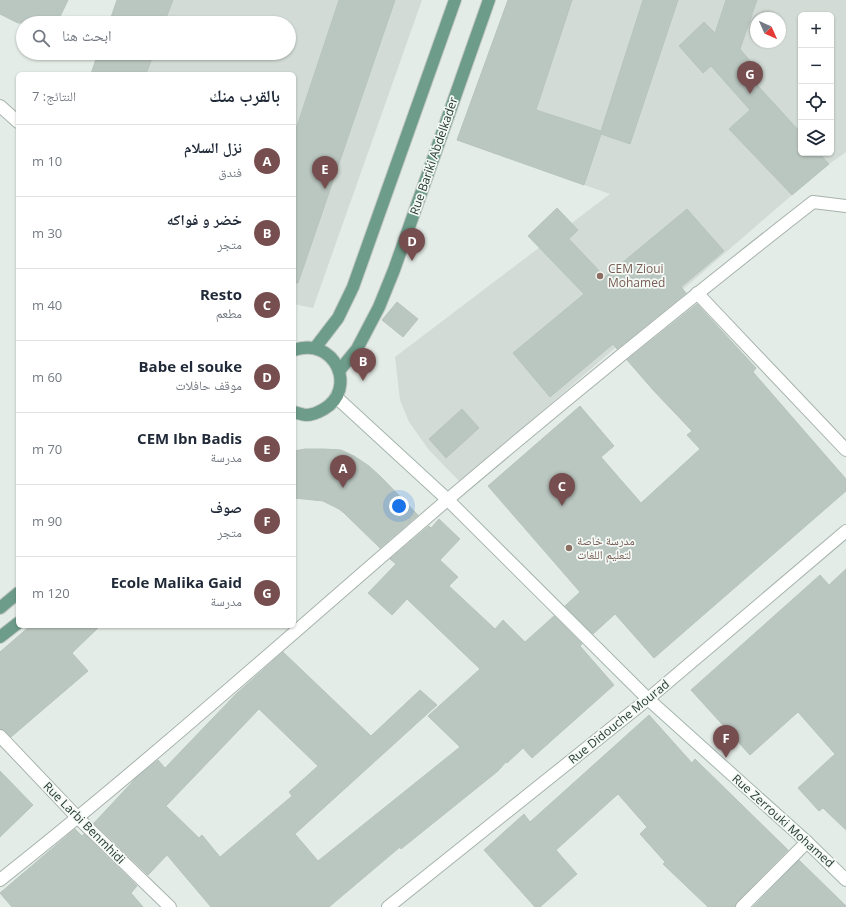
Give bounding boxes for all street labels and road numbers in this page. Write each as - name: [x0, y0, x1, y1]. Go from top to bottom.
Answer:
- street label: Rue Bariki Abdelkader: [405, 95, 462, 217]
- street label: Rue Didouche Mourad: [565, 676, 673, 768]
- street label: Rue Zerrouki Mohamed: [728, 770, 838, 871]
- street label: Rue Larbi Benmhidi: [40, 778, 129, 867]

